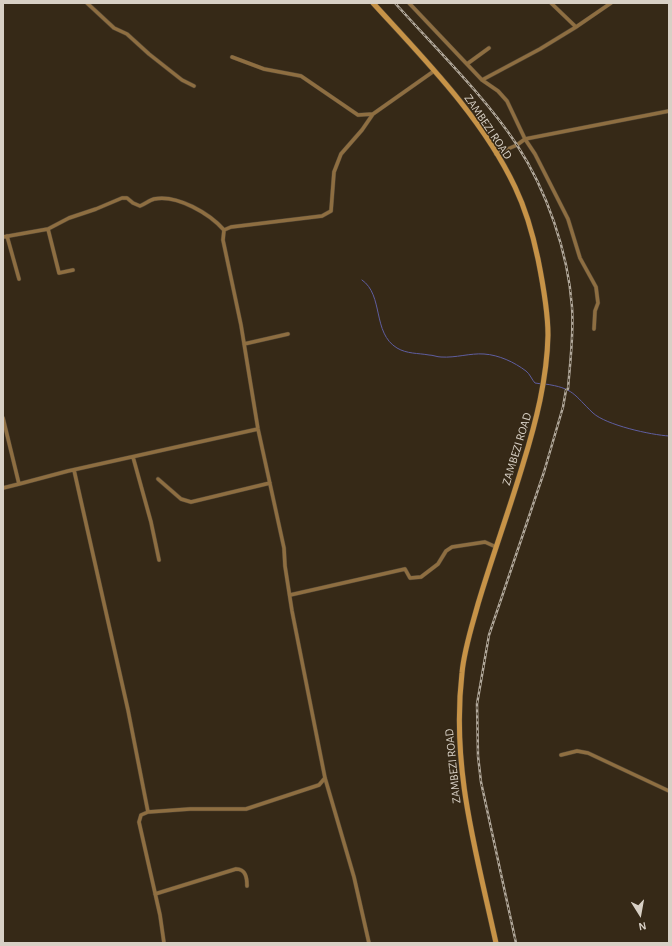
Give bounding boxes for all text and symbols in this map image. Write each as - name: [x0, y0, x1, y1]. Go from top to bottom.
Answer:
- street label: ZAMBEZI ROAD: [461, 92, 515, 162]
- street label: ZAMBEZI ROAD: [499, 411, 535, 487]
- street label: ZAMBEZI ROAD: [442, 728, 464, 804]
- north arrow: [620, 894, 660, 934]
- text: N: [638, 920, 647, 932]

